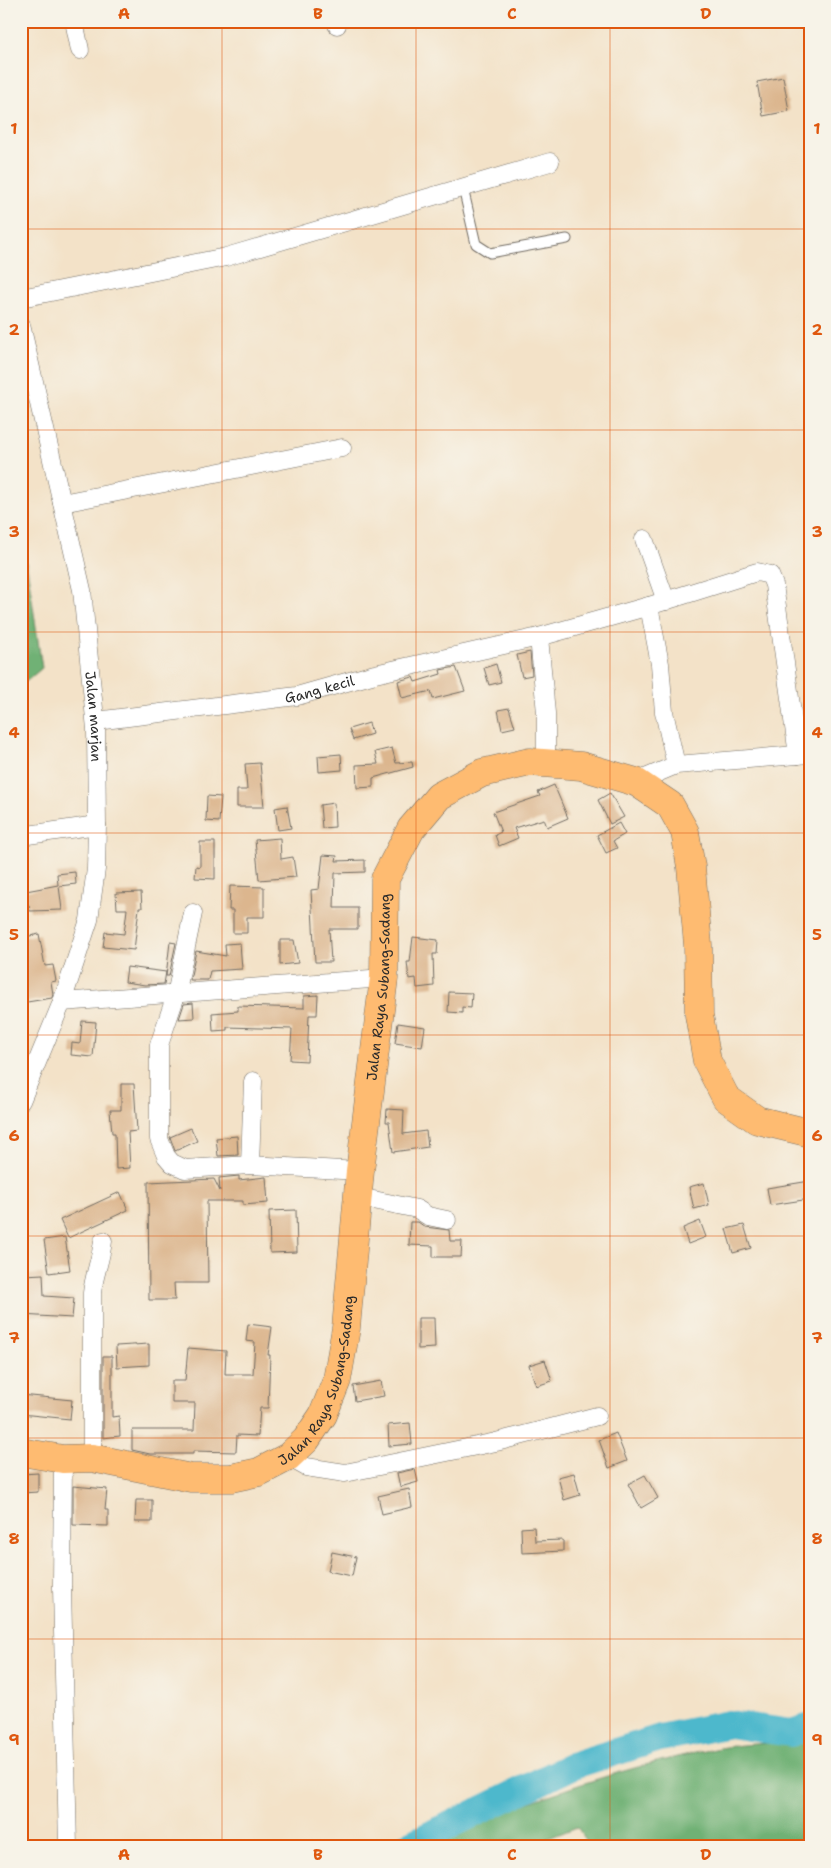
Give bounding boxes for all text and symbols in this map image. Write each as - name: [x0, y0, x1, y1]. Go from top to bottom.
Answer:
- text: A: [118, 3, 130, 24]
- text: B: [313, 3, 323, 24]
- text: C: [507, 3, 517, 24]
- text: D: [700, 3, 712, 24]
- text: 1: [10, 118, 18, 139]
- text: 1: [813, 118, 821, 139]
- text: 2: [8, 319, 20, 340]
- text: 2: [811, 319, 823, 340]
- text: 3: [8, 521, 20, 542]
- text: 3: [811, 521, 823, 542]
- street label: Jalan marjan: [81, 670, 105, 762]
- street label: Gang kecil: [284, 671, 357, 706]
- text: 4: [8, 722, 20, 743]
- text: 4: [811, 722, 823, 743]
- street label: Jalan Raya Subang-Sadang: [362, 893, 394, 1082]
- text: 5: [9, 924, 19, 945]
- text: 5: [812, 924, 822, 945]
- text: 6: [8, 1125, 20, 1146]
- text: 6: [811, 1125, 823, 1146]
- street label: Jalan Raya Subang-Sadang: [275, 1295, 358, 1470]
- text: 7: [8, 1327, 20, 1348]
- text: 7: [811, 1327, 823, 1348]
- text: 8: [8, 1528, 20, 1549]
- text: 8: [811, 1528, 823, 1549]
- text: 9: [8, 1729, 20, 1750]
- text: 9: [811, 1729, 823, 1750]
- text: A: [118, 1844, 130, 1865]
- text: B: [313, 1844, 323, 1865]
- text: C: [507, 1844, 517, 1865]
- text: D: [700, 1844, 712, 1865]

